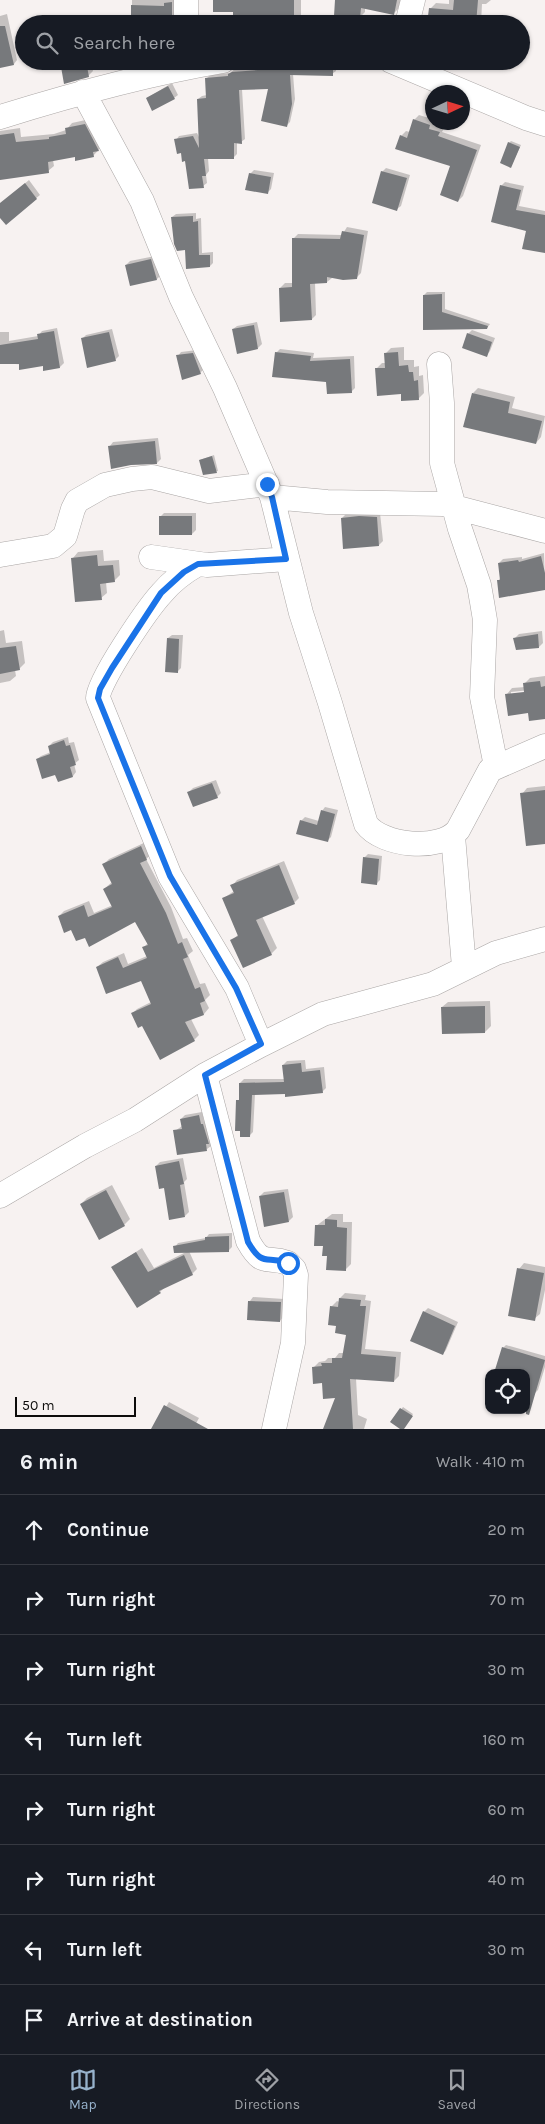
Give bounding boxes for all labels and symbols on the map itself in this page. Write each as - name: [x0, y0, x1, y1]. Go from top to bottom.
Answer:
- north arrow: [425, 85, 470, 130]
- route end: [256, 473, 279, 496]
- route start: [277, 1252, 300, 1275]
- scale bar: [15, 1394, 136, 1417]

